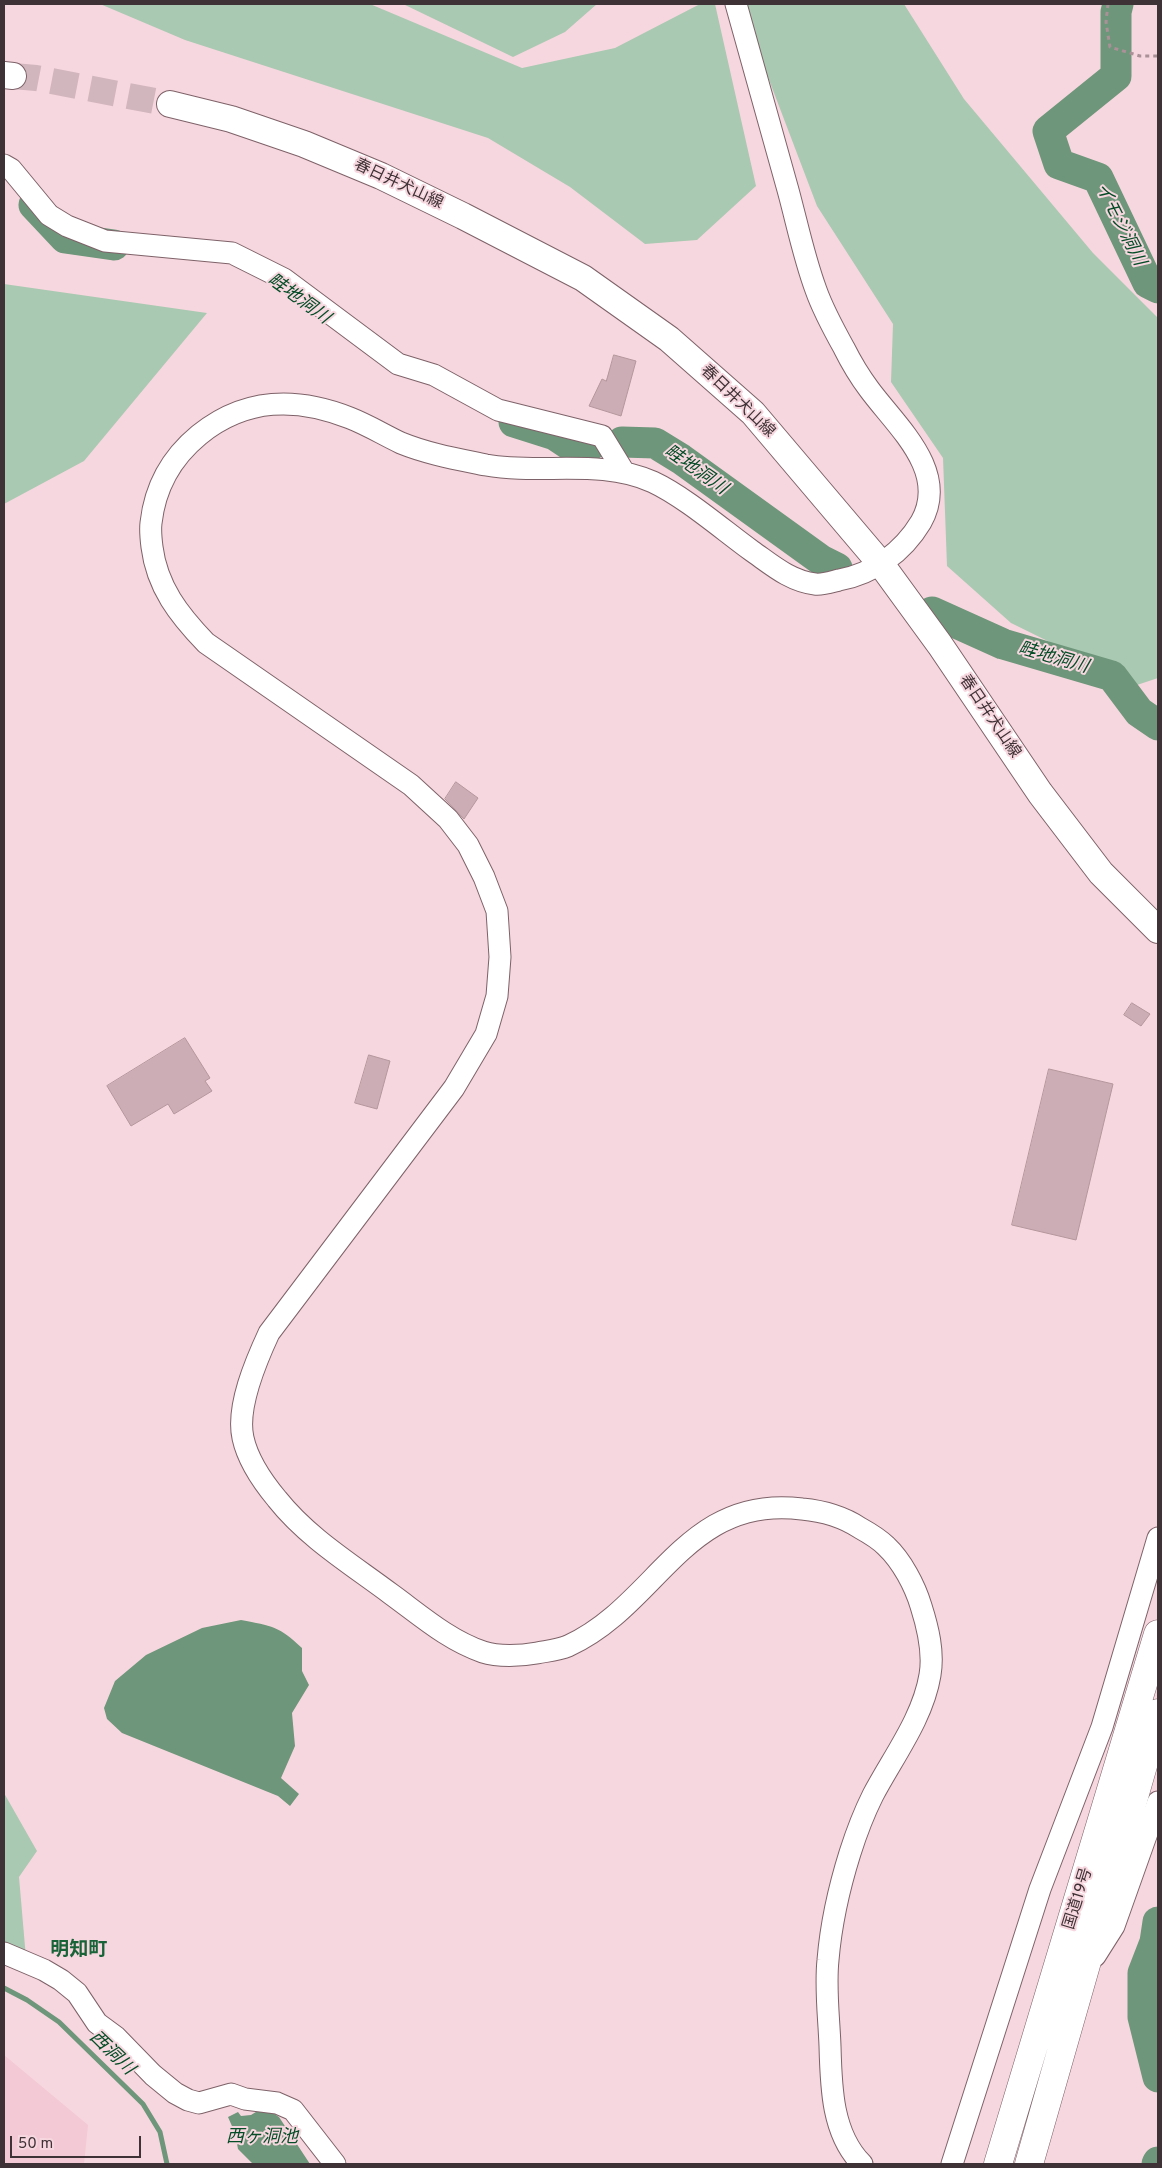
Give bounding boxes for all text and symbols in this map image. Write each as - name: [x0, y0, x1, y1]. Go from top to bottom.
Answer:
- street label: 春日井犬山線: [350, 156, 446, 214]
- water label: イモジ洞川: [1089, 180, 1149, 270]
- water label: 畦地洞川: [263, 270, 333, 330]
- street label: 春日井犬山線: [696, 362, 778, 442]
- water label: 畦地洞川: [659, 442, 731, 500]
- water label: 畦地洞川: [1015, 639, 1091, 679]
- street label: 春日井犬山線: [954, 672, 1024, 762]
- street label: 国道19号: [1061, 1866, 1097, 1932]
- district label: 明知町: [51, 1940, 107, 1962]
- water label: 西洞川: [84, 2027, 138, 2081]
- scale bar: [12, 2126, 144, 2158]
- water label: 西ヶ洞池: [226, 2127, 298, 2149]
- text: 50 m: [18, 2135, 53, 2154]

